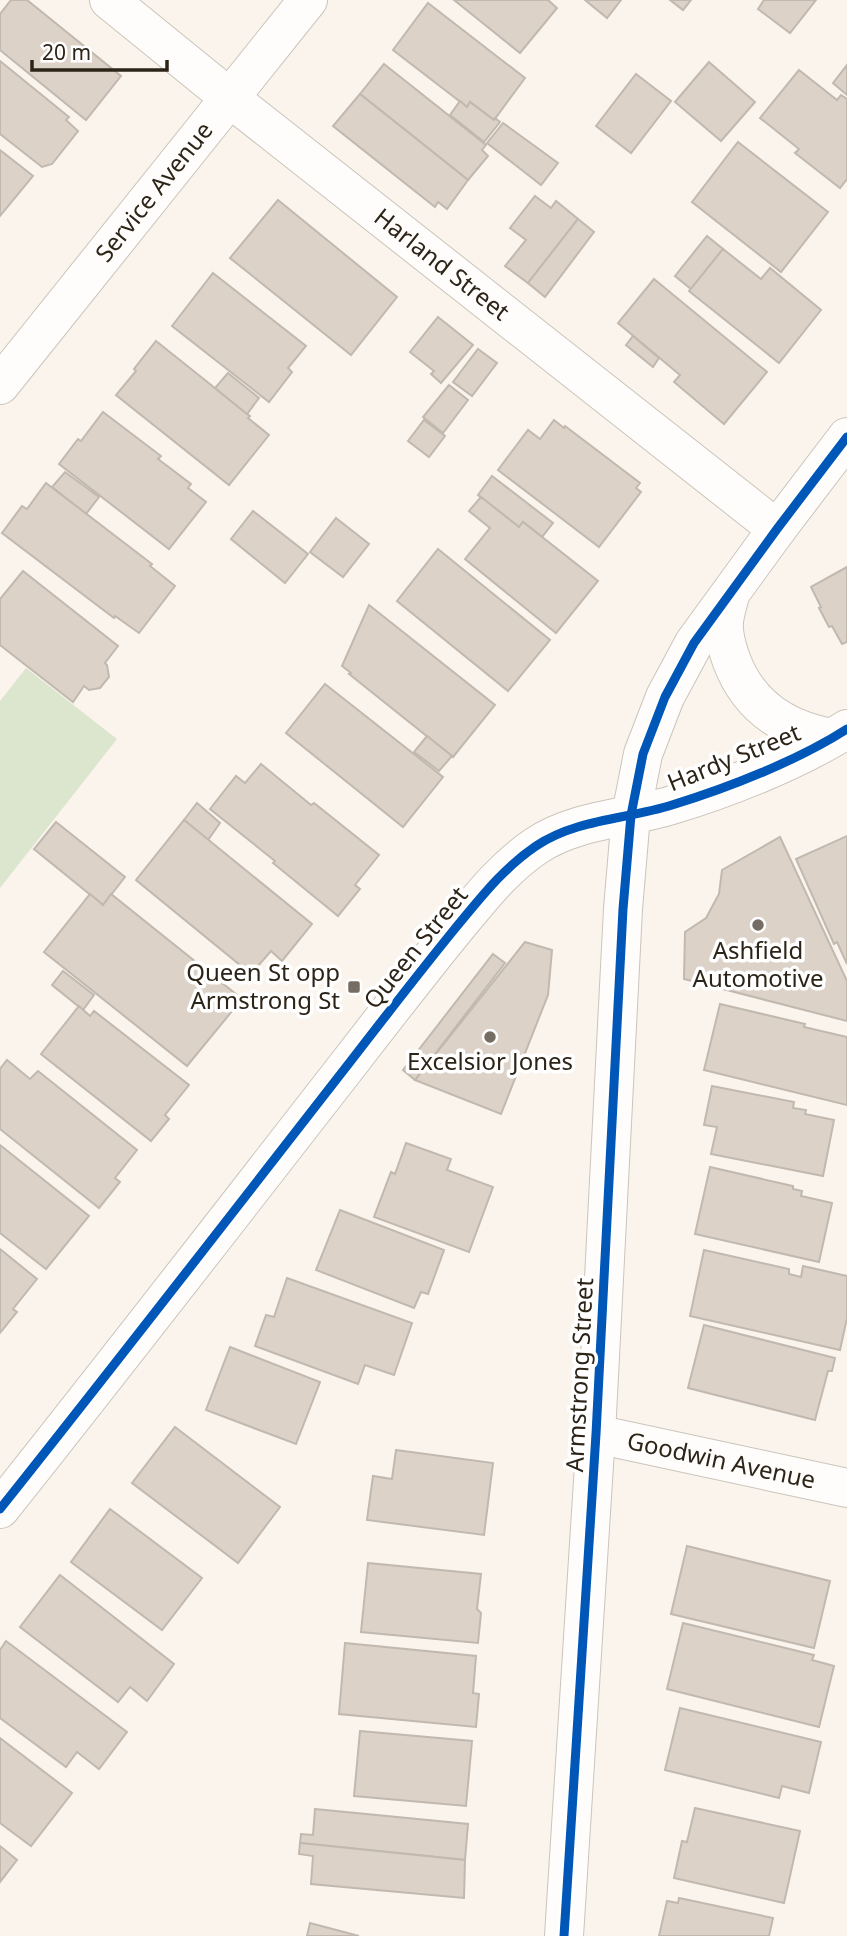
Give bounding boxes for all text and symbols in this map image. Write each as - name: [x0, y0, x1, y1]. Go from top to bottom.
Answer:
- scale bar: [32, 28, 166, 72]
- text: 20 m: [42, 38, 91, 66]
- street label: Service Avenue: [87, 114, 219, 268]
- street label: Harland Street: [368, 200, 517, 327]
- street label: Hardy Street: [662, 715, 805, 798]
- street label: Queen Street: [355, 879, 475, 1015]
- marker: Ashfield Automotive: [750, 917, 766, 933]
- place label: Ashfield Automotive: [693, 933, 823, 994]
- place label: Queen St opp Armstrong St: [186, 955, 340, 1016]
- marker: Queen St opp Armstrong St: [346, 979, 362, 995]
- marker: Excelsior Jones: [482, 1029, 498, 1045]
- place label: Excelsior Jones: [407, 1044, 573, 1077]
- street label: Armstrong Street: [557, 1277, 600, 1473]
- street label: Goodwin Avenue: [624, 1423, 819, 1496]

